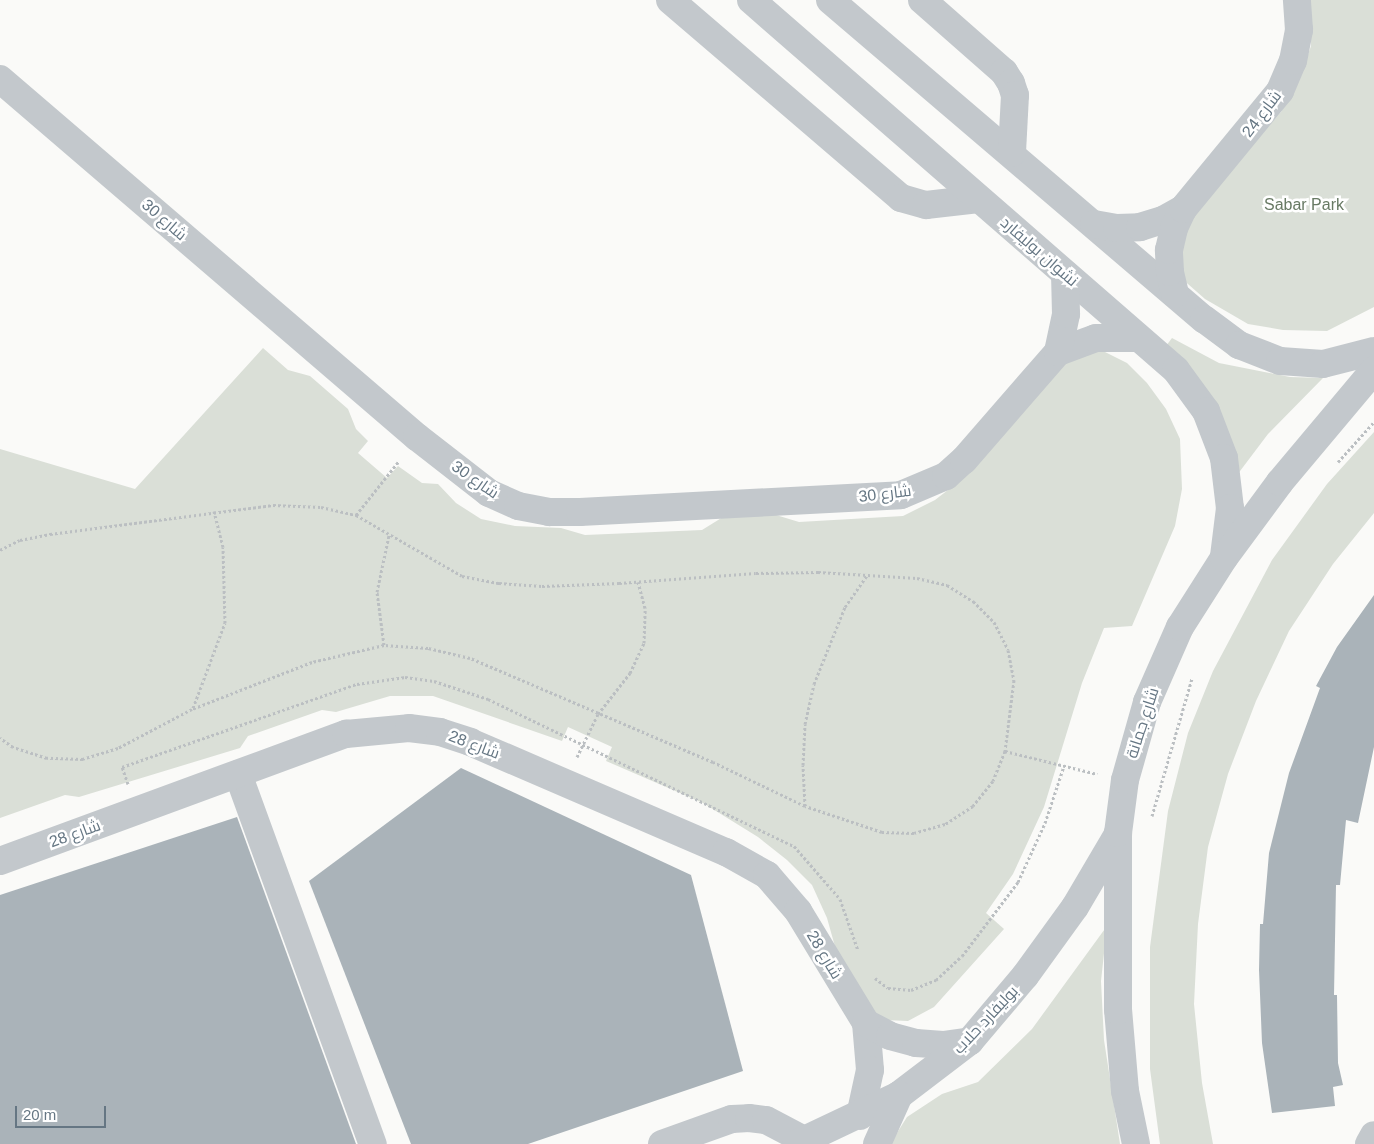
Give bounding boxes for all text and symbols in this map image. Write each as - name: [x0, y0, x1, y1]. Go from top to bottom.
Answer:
- street label: شارع 24: [1238, 87, 1286, 141]
- street label: شارع 30: [138, 195, 190, 245]
- park label: Sabar Park: [1264, 195, 1344, 215]
- street label: نشوان بوليفارد: [996, 213, 1082, 291]
- street label: شارع 30: [448, 457, 502, 503]
- street label: شارع 30: [857, 481, 913, 507]
- street label: شارع جمانة: [1123, 685, 1163, 761]
- street label: شارع 28: [446, 726, 502, 764]
- street label: شارع 28: [47, 816, 103, 852]
- street label: شارع 28: [802, 927, 846, 983]
- street label: بوليفارد حلاب: [950, 982, 1022, 1058]
- scale bar: [18, 1096, 109, 1128]
- text: 20 m: [23, 1106, 56, 1123]

